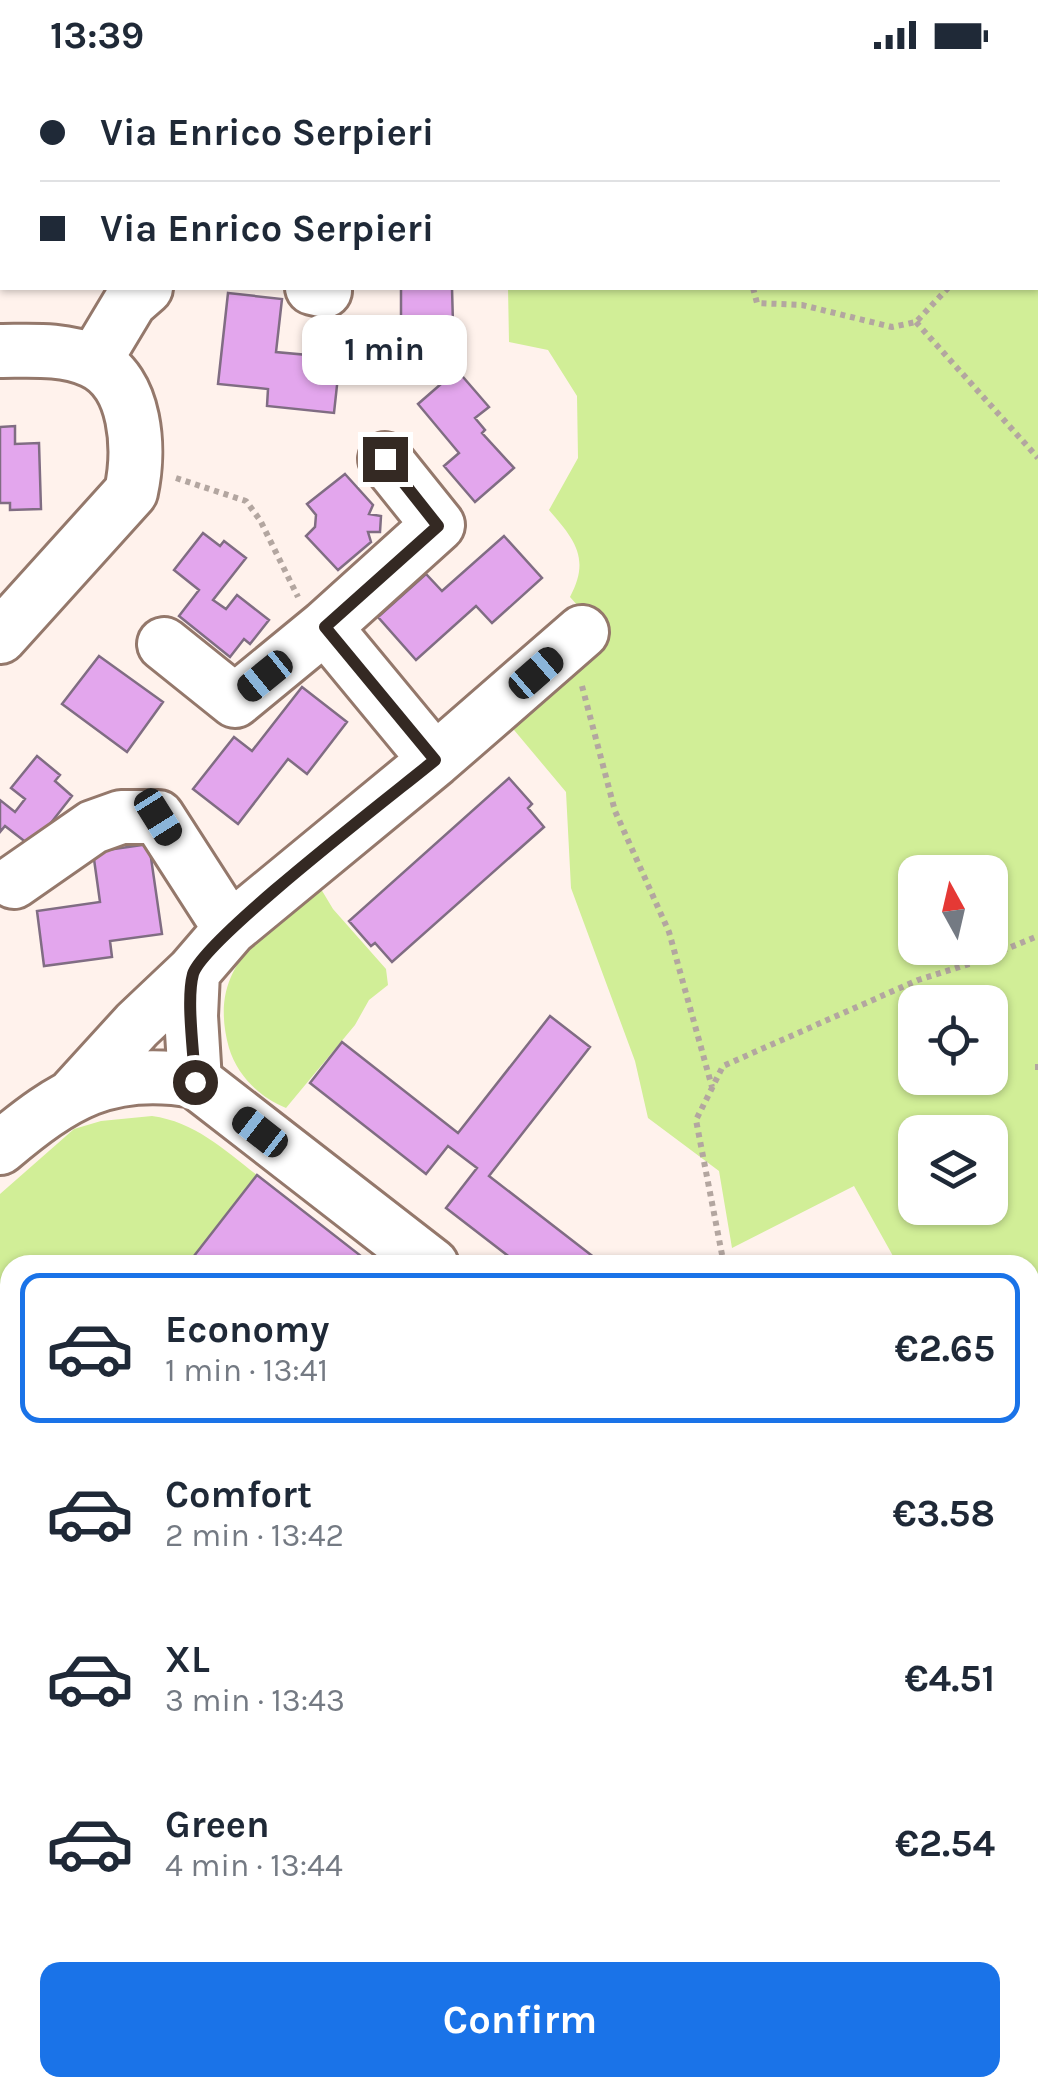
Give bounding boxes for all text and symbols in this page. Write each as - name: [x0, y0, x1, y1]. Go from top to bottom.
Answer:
- text: 13:39: [50, 13, 144, 58]
- text: Via Enrico Serpieri: [100, 110, 434, 155]
- text: Via Enrico Serpieri: [100, 206, 434, 251]
- callout: 1 min: [302, 314, 468, 384]
- text: 1 min: [344, 331, 425, 368]
- route end: [363, 437, 408, 482]
- car: [504, 642, 568, 704]
- car: [232, 645, 298, 707]
- car: [129, 784, 187, 850]
- north arrow: [898, 855, 1008, 965]
- map controls: [898, 855, 1008, 1225]
- button: locate: [898, 985, 1008, 1095]
- route start: [173, 1060, 218, 1105]
- car: [227, 1102, 293, 1162]
- button: layers: [898, 1115, 1008, 1225]
- icon: car: [45, 1303, 135, 1393]
- text: Economy: [165, 1307, 329, 1352]
- text: €2.65: [895, 1326, 995, 1371]
- text: 1 min · 13:41: [165, 1352, 328, 1389]
- icon: car: [45, 1468, 135, 1558]
- text: Comfort: [165, 1472, 312, 1517]
- text: €3.58: [892, 1491, 995, 1536]
- text: 2 min · 13:42: [165, 1517, 344, 1554]
- icon: car: [45, 1633, 135, 1723]
- text: XL: [165, 1637, 210, 1682]
- text: €4.51: [904, 1656, 995, 1701]
- text: 3 min · 13:43: [165, 1682, 345, 1719]
- icon: car: [45, 1798, 135, 1888]
- text: Green: [165, 1802, 270, 1847]
- text: €2.54: [895, 1821, 995, 1866]
- text: 4 min · 13:44: [165, 1847, 343, 1884]
- button: Confirm: [40, 1962, 1000, 2077]

